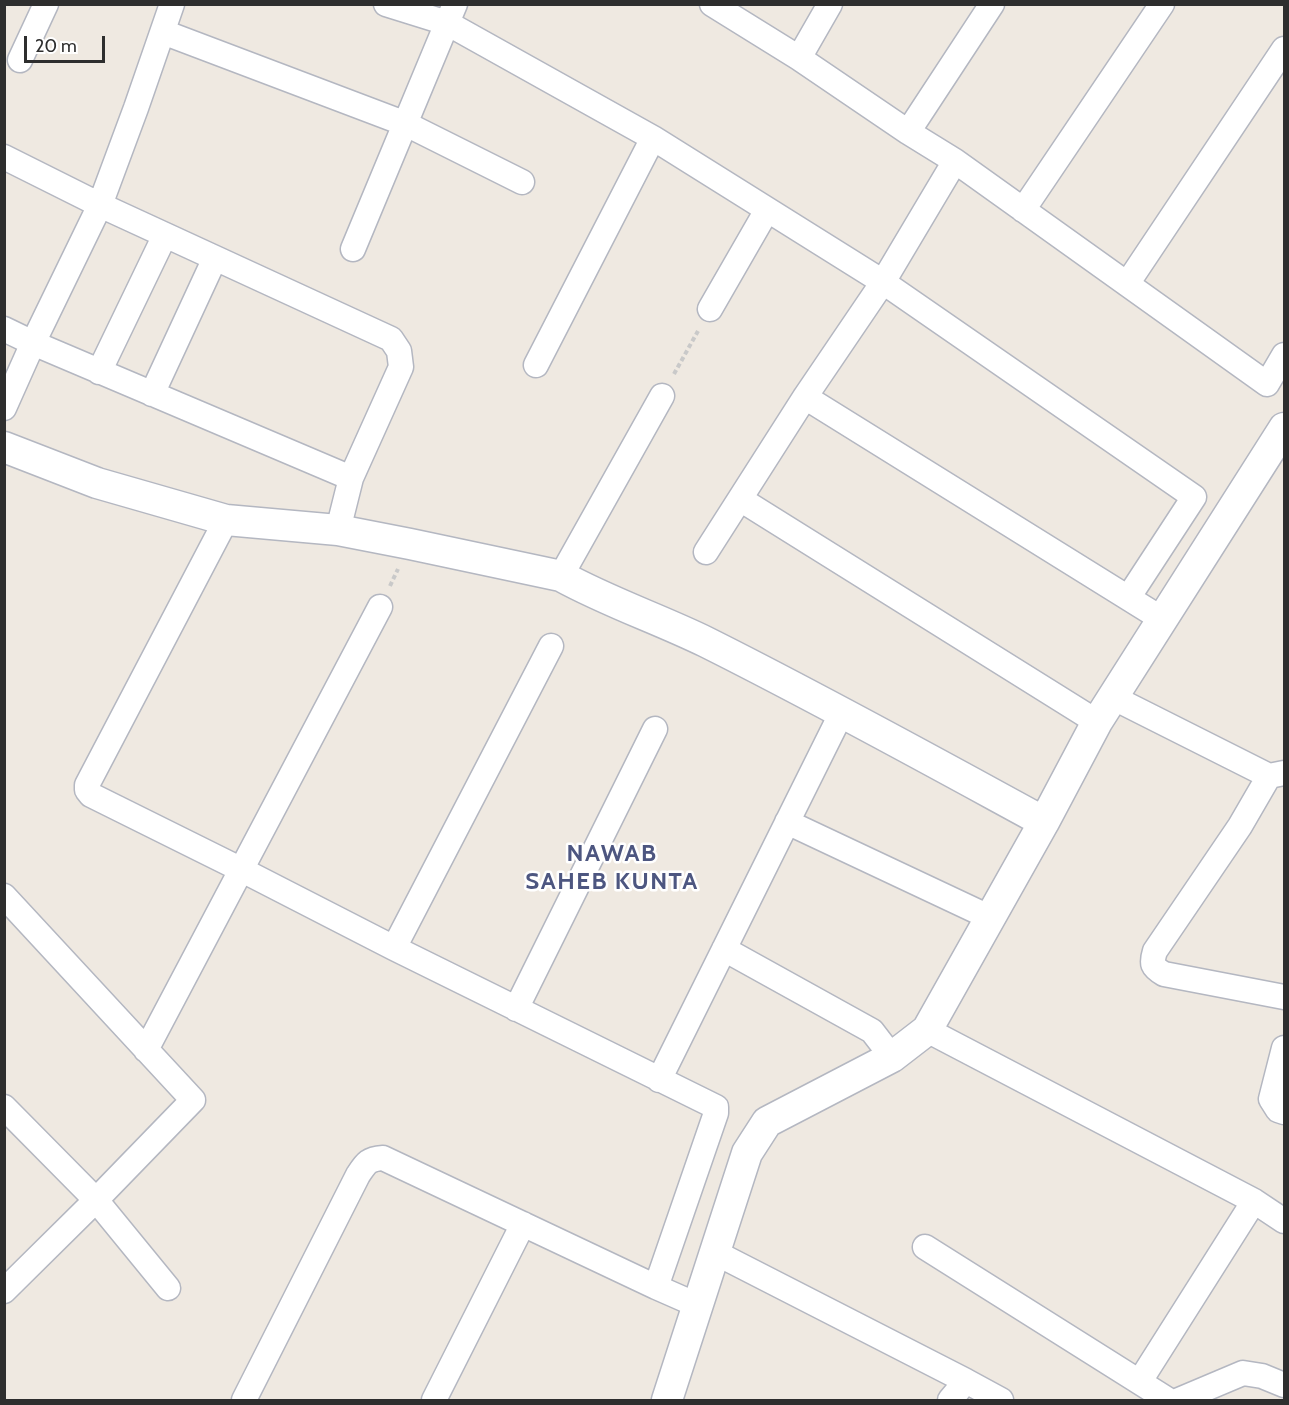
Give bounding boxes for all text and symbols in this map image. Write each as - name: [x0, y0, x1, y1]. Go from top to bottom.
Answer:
- scale bar: [27, 24, 108, 62]
- text: 20 m: [35, 35, 77, 57]
- district label: NAWAB SAHEB KUNTA: [525, 840, 699, 896]

